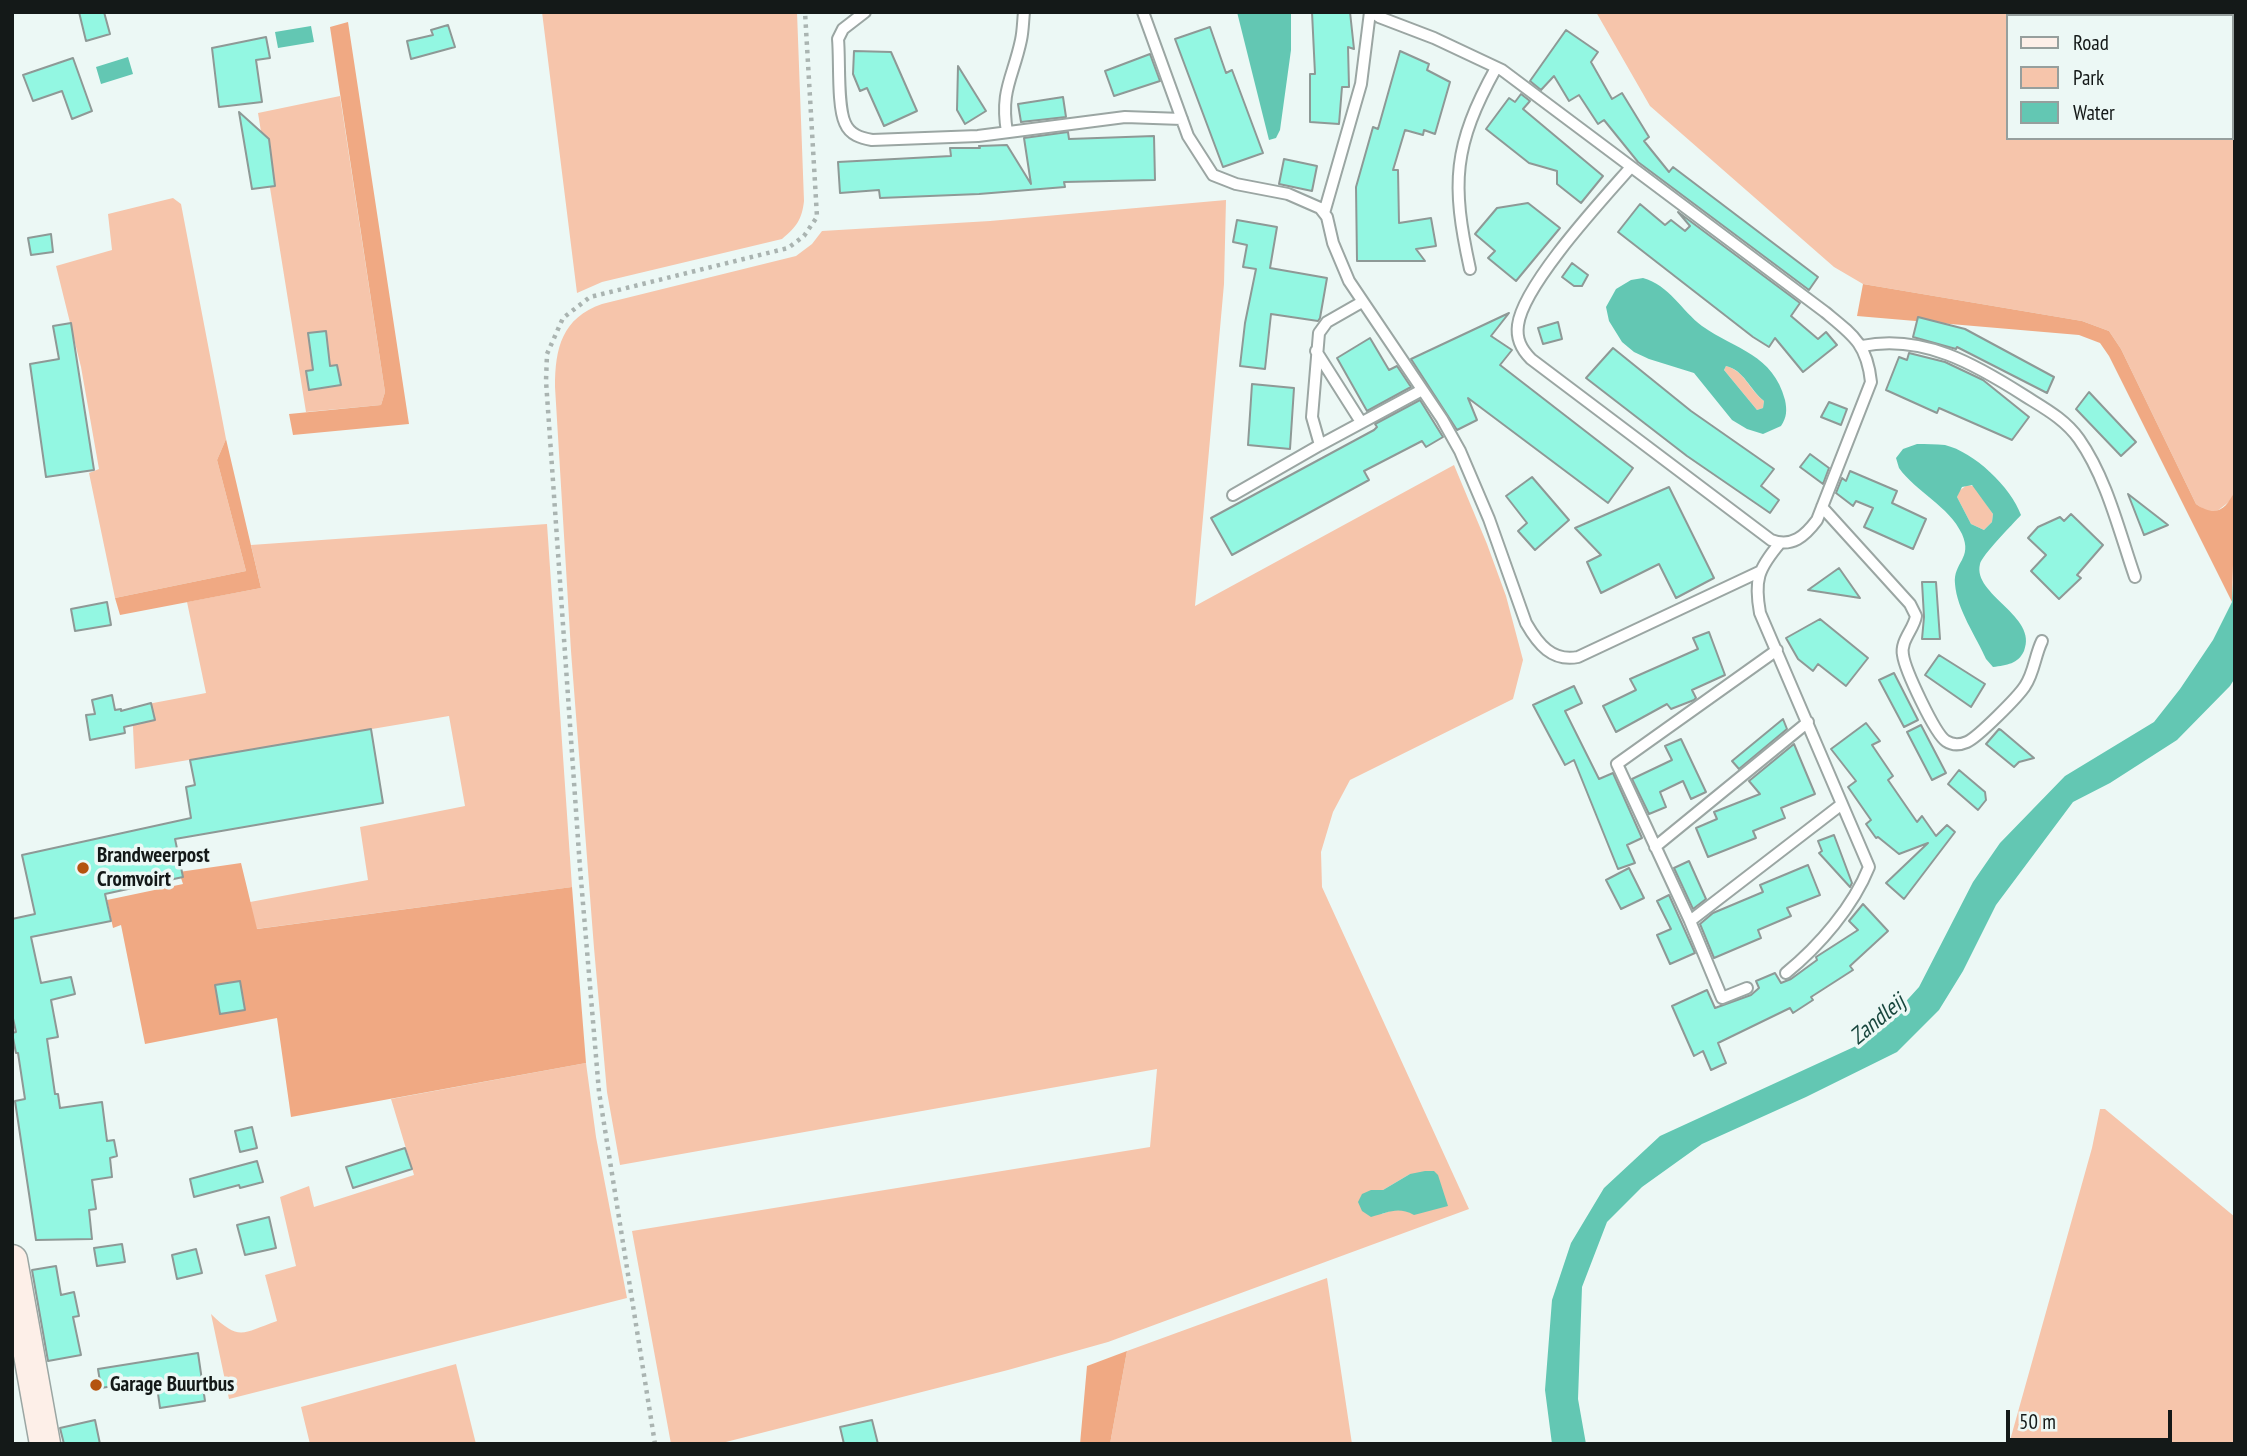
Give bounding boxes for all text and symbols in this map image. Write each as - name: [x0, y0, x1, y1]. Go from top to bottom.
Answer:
- legend: [2006, 14, 2233, 140]
- text: Road: [2073, 29, 2109, 56]
- text: Park: [2073, 64, 2104, 91]
- text: Water: [2073, 99, 2115, 126]
- place label: Brandweerpost Cromvoirt: [97, 843, 210, 893]
- marker: Brandweerpost Cromvoirt: [75, 860, 91, 876]
- water label: Zandleij: [1845, 989, 1911, 1051]
- place label: Garage Buurtbus: [110, 1372, 234, 1398]
- marker: Garage Buurtbus: [88, 1377, 104, 1393]
- scale bar: [2009, 1396, 2175, 1440]
- text: 50 m: [2019, 1408, 2056, 1435]

